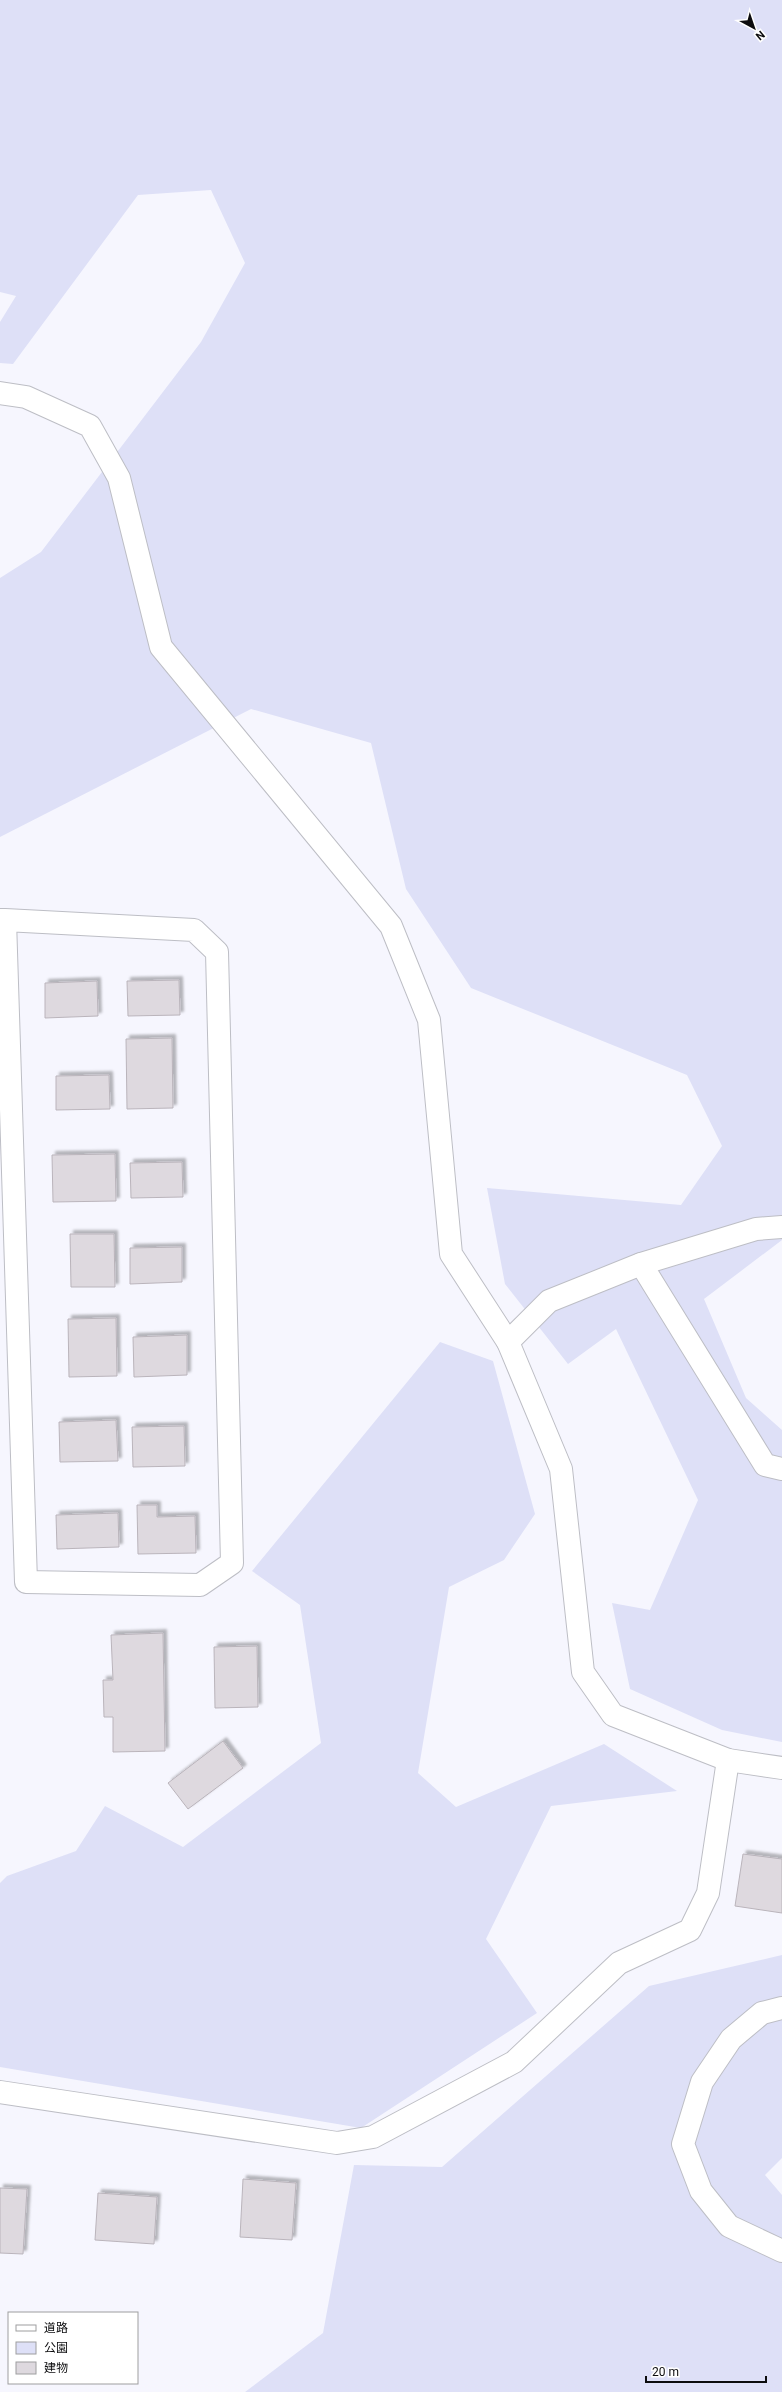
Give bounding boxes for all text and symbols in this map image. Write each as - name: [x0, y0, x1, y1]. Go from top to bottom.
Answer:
- north arrow: [734, 8, 774, 48]
- text: N: [753, 28, 767, 43]
- legend: [8, 2312, 138, 2384]
- text: 道路: [44, 2321, 68, 2335]
- text: 公園: [44, 2341, 68, 2355]
- scale bar: [646, 2358, 766, 2384]
- text: 建物: [44, 2361, 68, 2375]
- text: 20 m: [652, 2365, 679, 2379]

